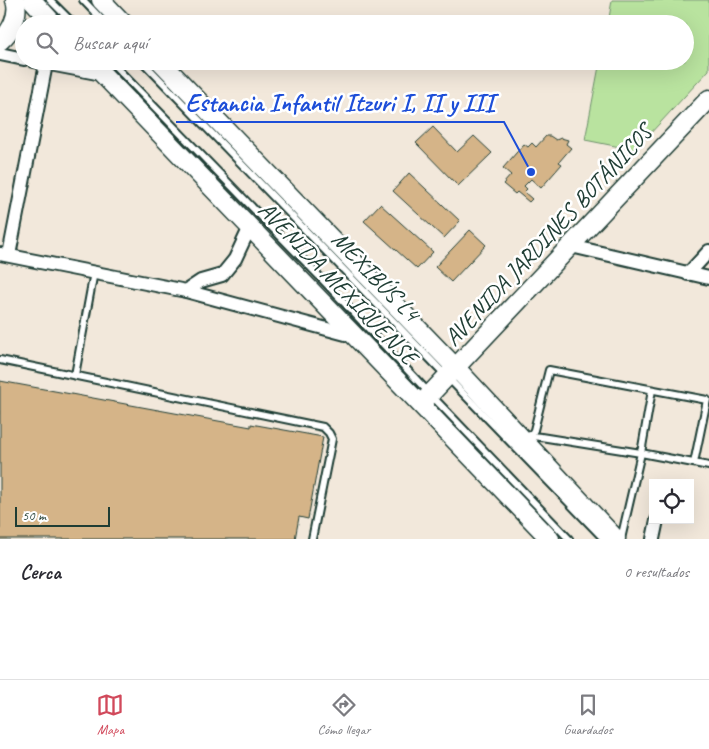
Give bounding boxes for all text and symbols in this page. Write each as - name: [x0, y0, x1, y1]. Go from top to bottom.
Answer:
- search box: [15, 15, 694, 70]
- icon: search: [33, 29, 61, 57]
- text: Buscar aquí: [73, 31, 147, 55]
- callout: Estancia Infantil Itzuri I, II y III: [176, 82, 504, 122]
- text: Estancia Infantil Itzuri I, II y III: [186, 87, 499, 119]
- street label: AVENIDA JARDINES BOTÁNICOS: [437, 115, 661, 352]
- street label: AVENIDA MEXIQUENSE: [252, 195, 426, 373]
- street label: MEXIBÚS L4: [326, 224, 428, 329]
- map controls: [649, 479, 694, 524]
- button: locate: [649, 479, 694, 524]
- scale bar: [15, 504, 110, 527]
- text: 50 m: [22, 507, 46, 524]
- text: Cerca: [20, 559, 61, 585]
- text: 0 resultados: [624, 562, 689, 582]
- tab: Mapa: [96, 691, 124, 738]
- tab: Cómo llegar: [317, 691, 370, 738]
- tab: Guardados: [563, 691, 613, 738]

